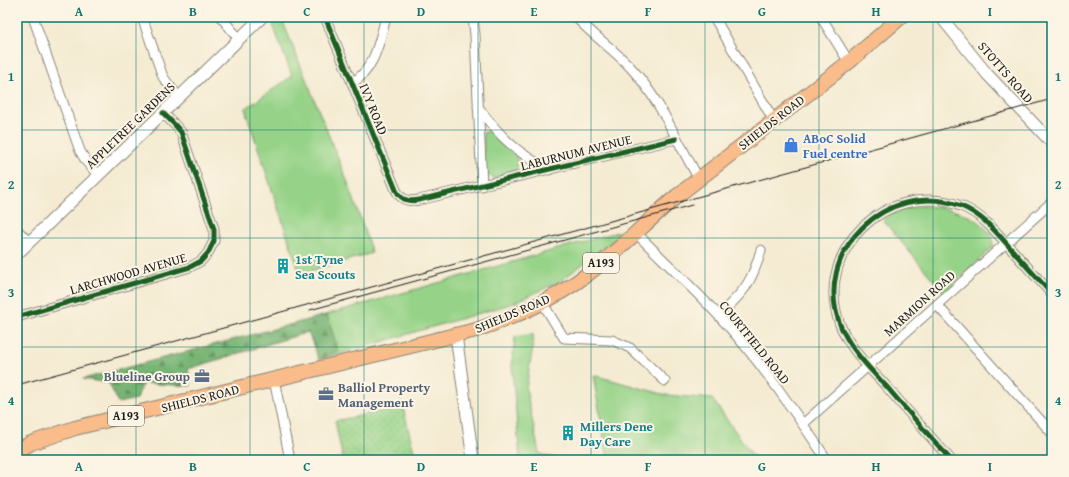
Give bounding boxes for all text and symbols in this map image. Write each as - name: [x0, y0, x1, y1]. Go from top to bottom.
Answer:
- text: A: [75, 2, 84, 21]
- text: B: [189, 2, 197, 21]
- text: C: [303, 2, 311, 21]
- text: D: [417, 2, 425, 21]
- text: E: [531, 2, 538, 21]
- text: F: [645, 2, 652, 21]
- text: G: [758, 2, 766, 21]
- text: H: [871, 2, 881, 21]
- text: I: [988, 2, 992, 21]
- street label: STOTTS ROAD: [973, 37, 1038, 107]
- text: 1: [8, 67, 14, 86]
- text: 1: [1055, 67, 1061, 86]
- street label: APPLETREE GARDENS: [81, 78, 179, 173]
- street label: IVY ROAD: [355, 81, 392, 138]
- street label: SHIELDS ROAD: [734, 90, 809, 154]
- street label: LABURNUM AVENUE: [519, 129, 634, 175]
- place label: ABoC Solid Fuel centre: [803, 129, 868, 163]
- shop icon: ABoC Solid Fuel centre: [782, 136, 800, 154]
- text: 2: [8, 175, 15, 194]
- text: 2: [1055, 175, 1062, 194]
- street label: LARCHWOOD AVENUE: [68, 248, 189, 299]
- place label: 1st Tyne Sea Scouts: [295, 250, 356, 284]
- road number: A193: [583, 253, 619, 273]
- building icon: 1st Tyne Sea Scouts: [274, 257, 292, 275]
- street label: MARMION ROAD: [879, 266, 959, 341]
- text: 3: [8, 283, 14, 302]
- text: 3: [1055, 283, 1061, 302]
- street label: SHIELDS ROAD: [472, 289, 553, 338]
- street label: COURTFIELD ROAD: [715, 296, 794, 388]
- place label: Blueline Group: [104, 367, 191, 386]
- office icon: Blueline Group: [193, 367, 211, 385]
- place label: Balliol Property Management: [338, 378, 431, 412]
- street label: SHIELDS ROAD: [159, 380, 241, 417]
- office icon: Balliol Property Management: [317, 385, 335, 403]
- text: 4: [8, 391, 15, 410]
- text: 4: [1055, 391, 1062, 410]
- road number: A193: [108, 406, 144, 426]
- place label: Millers Dene Day Care: [580, 417, 653, 451]
- building icon: Millers Dene Day Care: [559, 424, 577, 442]
- text: A: [75, 457, 84, 476]
- text: B: [189, 457, 197, 476]
- text: C: [303, 457, 311, 476]
- text: D: [417, 457, 425, 476]
- text: E: [531, 457, 538, 476]
- text: F: [645, 457, 652, 476]
- text: G: [758, 457, 766, 476]
- text: H: [871, 457, 881, 476]
- text: I: [988, 457, 992, 476]

